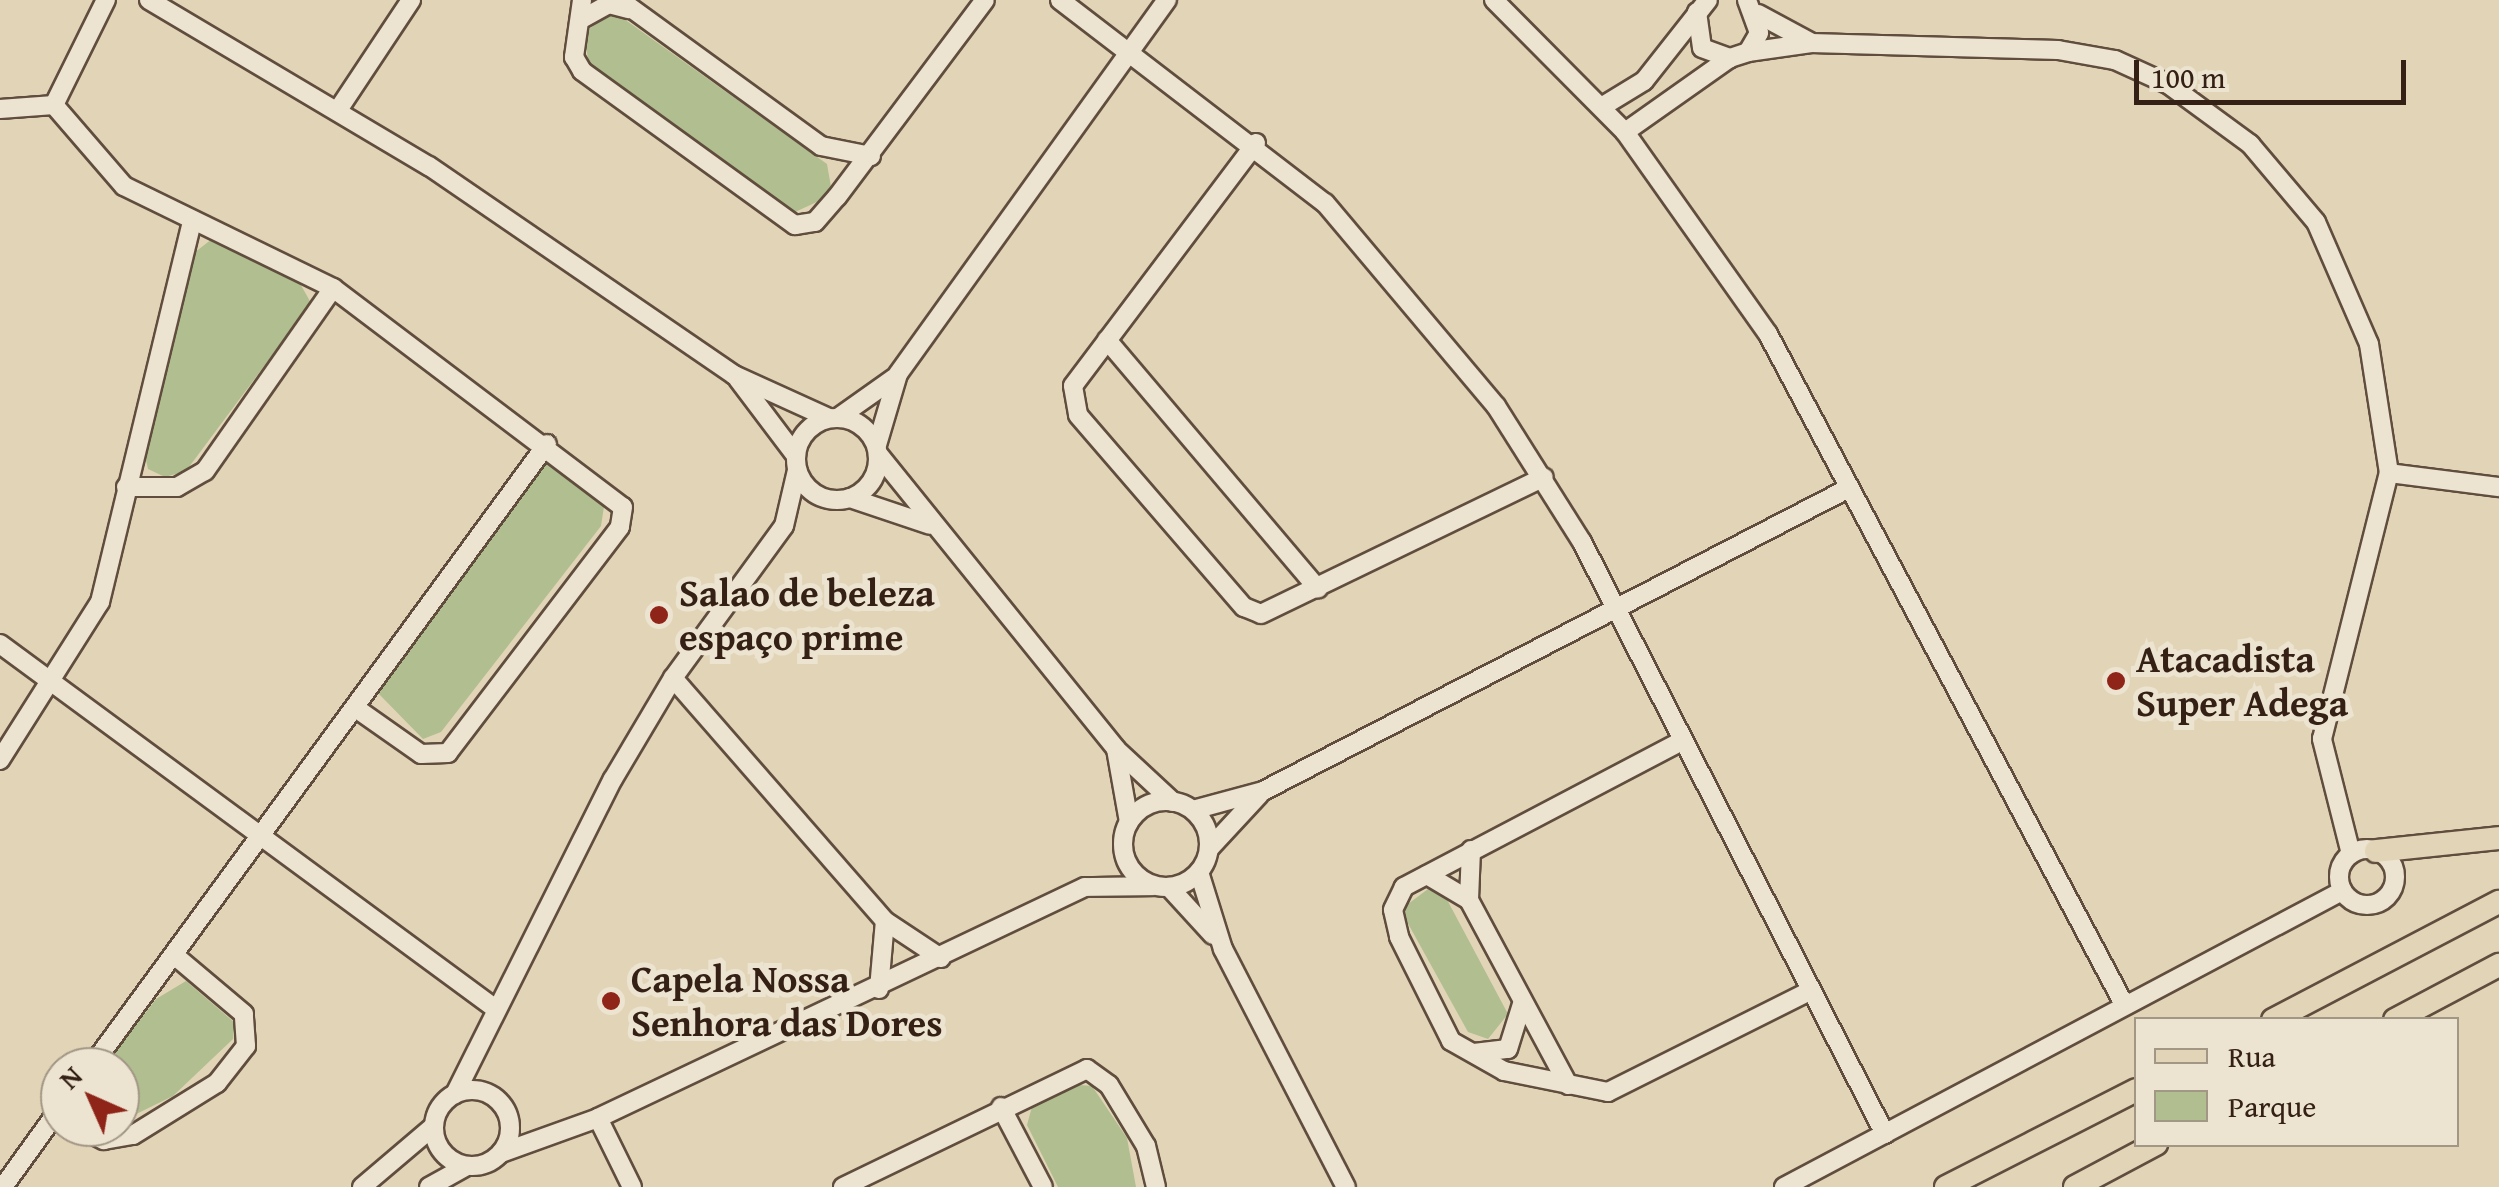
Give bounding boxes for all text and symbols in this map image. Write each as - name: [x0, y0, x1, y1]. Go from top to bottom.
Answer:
- scale bar: [2139, 40, 2412, 102]
- text: 100 m: [2151, 55, 2225, 99]
- place label: Salao de beleza espaço prime: [679, 570, 935, 659]
- marker: Salao de beleza espaço prime: [648, 604, 670, 626]
- place label: Atacadista Super Adega: [2136, 636, 2348, 726]
- marker: Atacadista Super Adega: [2105, 670, 2127, 692]
- place label: Capela Nossa Senhora das Dores: [631, 956, 943, 1046]
- marker: Capela Nossa Senhora das Dores: [600, 990, 622, 1012]
- legend: [2134, 1017, 2459, 1147]
- text: Rua: [2228, 1034, 2276, 1078]
- north arrow: [40, 1047, 140, 1147]
- text: N: [49, 1056, 91, 1098]
- text: Parque: [2228, 1084, 2316, 1128]

